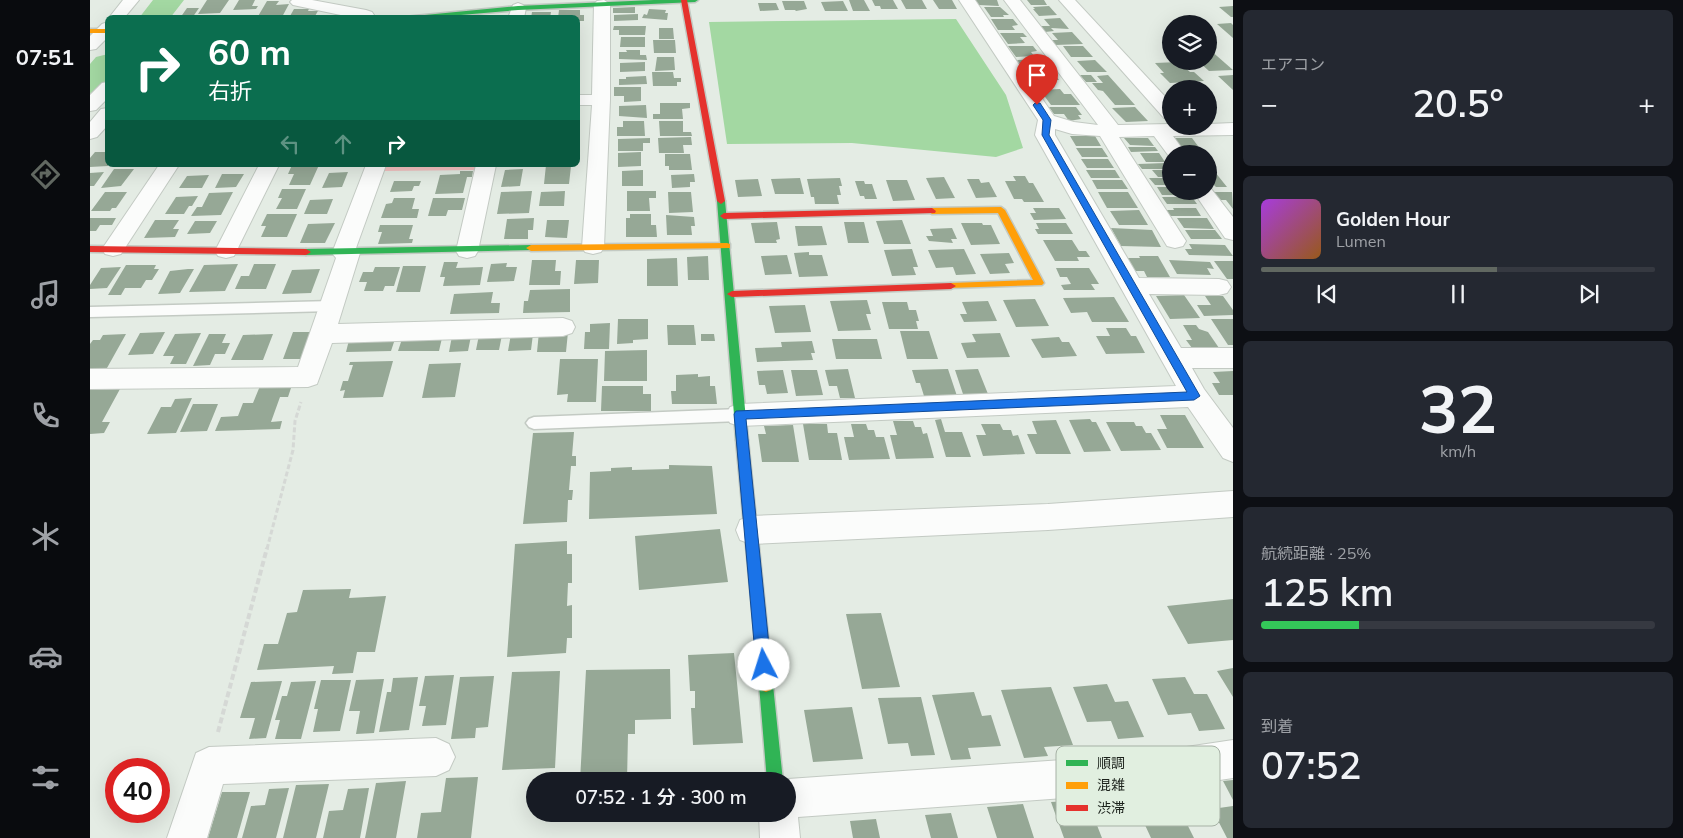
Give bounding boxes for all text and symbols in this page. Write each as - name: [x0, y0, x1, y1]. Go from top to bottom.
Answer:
- map controls: [1162, 15, 1217, 200]
- button: layers: [1162, 15, 1217, 70]
- text: 60 m: [208, 30, 291, 74]
- icon: right: [125, 35, 190, 100]
- text: 07:51: [16, 43, 74, 71]
- pin: [1016, 54, 1058, 105]
- text: エアコン: [1261, 54, 1325, 74]
- icon: arrive: [1023, 61, 1051, 89]
- text: 右折: [208, 77, 252, 105]
- text: 20.5°: [1412, 79, 1504, 127]
- button: +: [1162, 80, 1217, 135]
- text: −: [1261, 86, 1278, 121]
- text: +: [1638, 86, 1655, 121]
- icon: left: [276, 130, 304, 158]
- icon: ahead: [329, 130, 357, 158]
- icon: right: [382, 130, 410, 158]
- button: −: [1162, 145, 1217, 200]
- icon: directions: [28, 157, 63, 192]
- text: Golden Hour: [1336, 207, 1450, 231]
- text: Lumen: [1336, 231, 1386, 251]
- icon: music: [28, 277, 63, 312]
- icon: previous: [1313, 280, 1341, 308]
- icon: pause: [1444, 280, 1472, 308]
- icon: next: [1575, 280, 1603, 308]
- text: 32: [1419, 368, 1497, 449]
- icon: phone: [28, 398, 63, 433]
- text: km/h: [1440, 441, 1476, 461]
- icon: climate: [28, 519, 63, 554]
- text: 航続距離 · 25%: [1261, 543, 1371, 563]
- text: 125 km: [1261, 568, 1394, 616]
- position arrow: [737, 638, 789, 690]
- icon: car: [28, 639, 63, 674]
- text: 到着: [1261, 716, 1293, 736]
- text: 07:52: [1261, 741, 1361, 789]
- legend: [1056, 746, 1220, 826]
- text: 順調: [1097, 754, 1125, 772]
- speed limit sign: 40: [105, 758, 170, 823]
- icon: filters: [28, 760, 63, 795]
- text: 混雑: [1097, 776, 1125, 794]
- text: 07:52 · 1 分 · 300 m: [575, 785, 747, 809]
- text: 渋滞: [1097, 799, 1125, 817]

